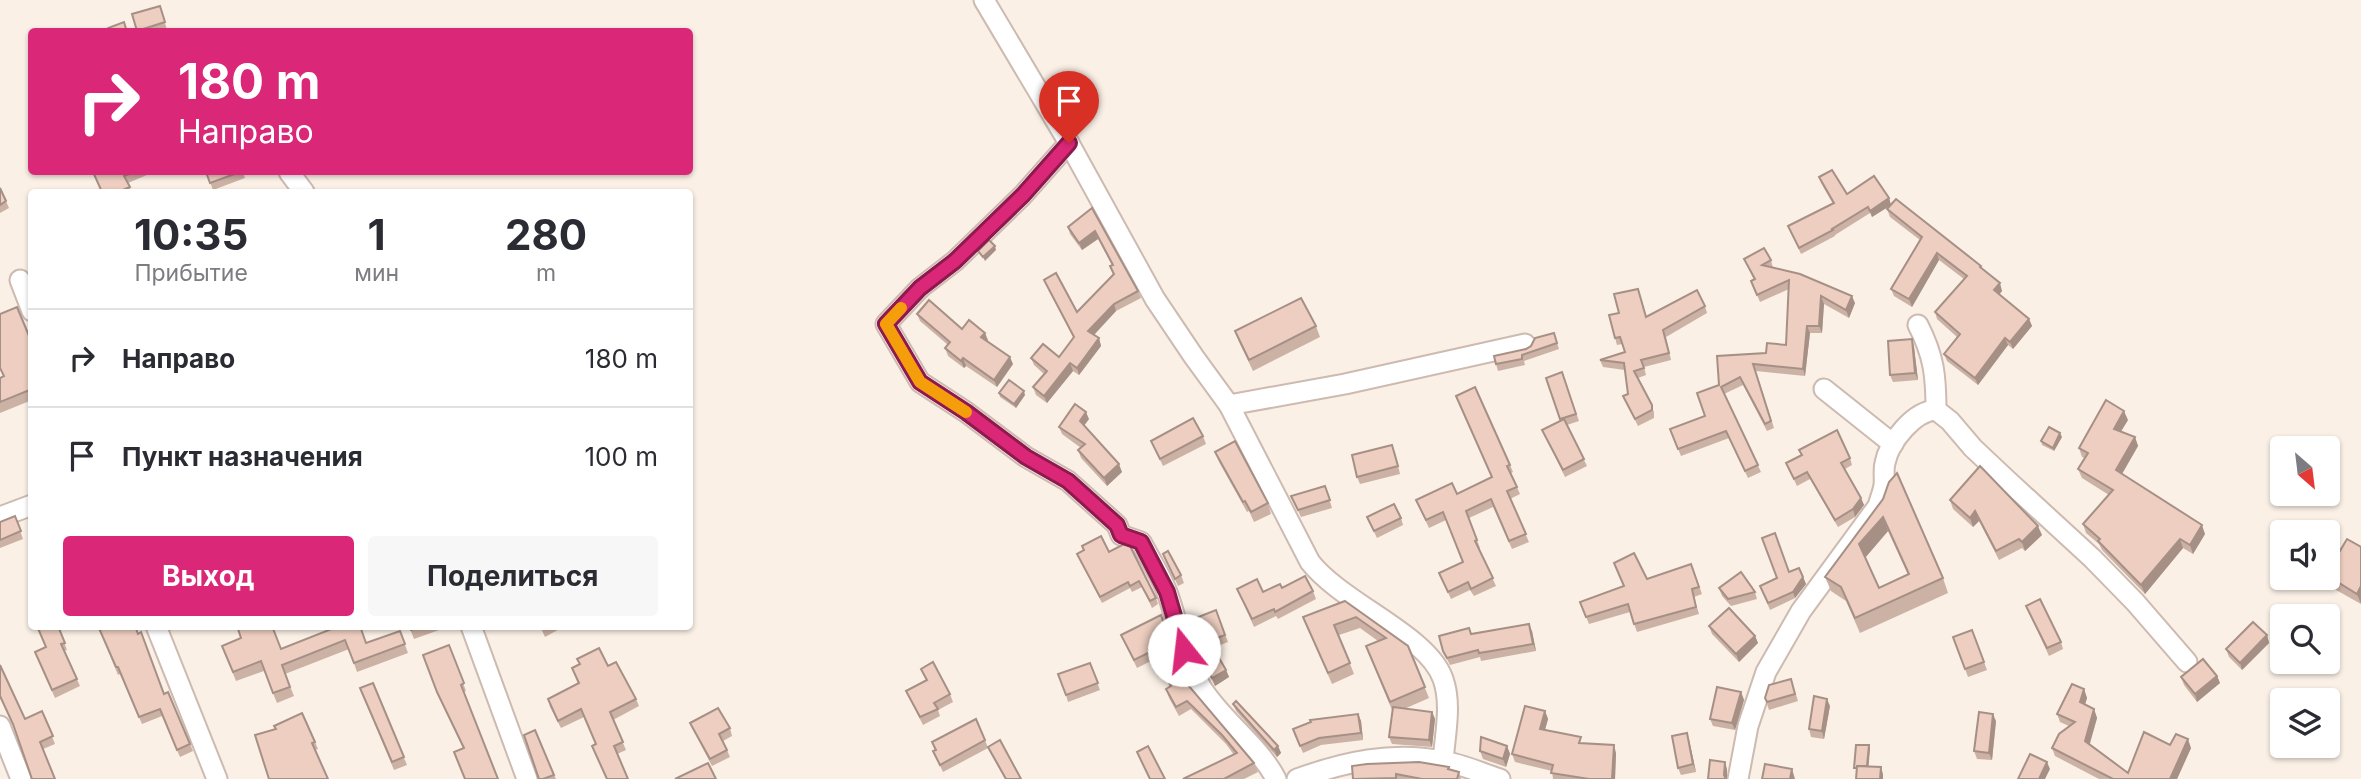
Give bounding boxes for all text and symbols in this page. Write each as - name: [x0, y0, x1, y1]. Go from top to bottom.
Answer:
- text: 180 m: [178, 52, 320, 111]
- icon: right: [63, 56, 154, 147]
- pin: [1039, 71, 1099, 143]
- icon: arrive: [1050, 82, 1088, 120]
- text: Направо: [178, 112, 314, 151]
- text: 10:35: [134, 209, 248, 260]
- text: 1: [368, 209, 386, 260]
- text: 280: [505, 209, 587, 260]
- text: Прибытие: [134, 259, 248, 287]
- text: мин: [354, 259, 399, 287]
- text: m: [536, 259, 556, 287]
- icon: right: [63, 339, 101, 377]
- text: Направо: [122, 343, 235, 374]
- text: 180 m: [585, 343, 658, 374]
- north arrow: [2270, 436, 2340, 506]
- map controls: [2270, 436, 2340, 758]
- icon: arrive: [63, 437, 101, 475]
- text: Пункт назначения: [122, 441, 363, 472]
- text: 100 m: [585, 441, 658, 472]
- button: sound: [2270, 520, 2340, 590]
- button: Выход: [63, 536, 354, 616]
- button: Поделиться: [368, 536, 658, 616]
- button: search: [2270, 604, 2340, 674]
- position arrow: [1147, 613, 1221, 687]
- button: layers: [2270, 688, 2340, 758]

